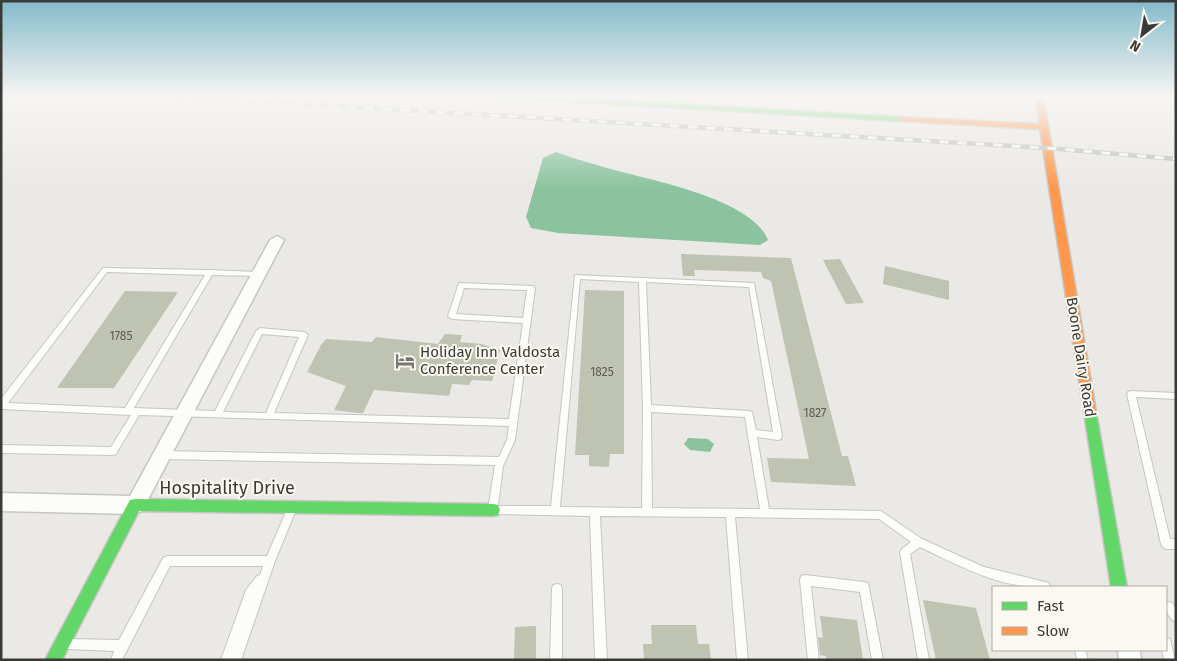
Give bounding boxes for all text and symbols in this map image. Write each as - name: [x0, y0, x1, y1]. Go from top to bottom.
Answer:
- north arrow: [1117, 10, 1167, 60]
- text: N: [1127, 36, 1144, 55]
- street label: Boone Dairy Road: [1063, 296, 1099, 418]
- house number: 1785: [110, 329, 132, 343]
- place label: Holiday Inn Valdosta Conference Center: [420, 343, 560, 378]
- hotel icon: Holiday Inn Valdosta Conference Center: [394, 350, 416, 372]
- house number: 1825: [590, 365, 614, 379]
- house number: 1827: [804, 406, 826, 420]
- street label: Hospitality Drive: [159, 477, 295, 499]
- legend: [992, 586, 1167, 651]
- text: Fast: [1037, 597, 1064, 615]
- text: Slow: [1037, 622, 1069, 640]

